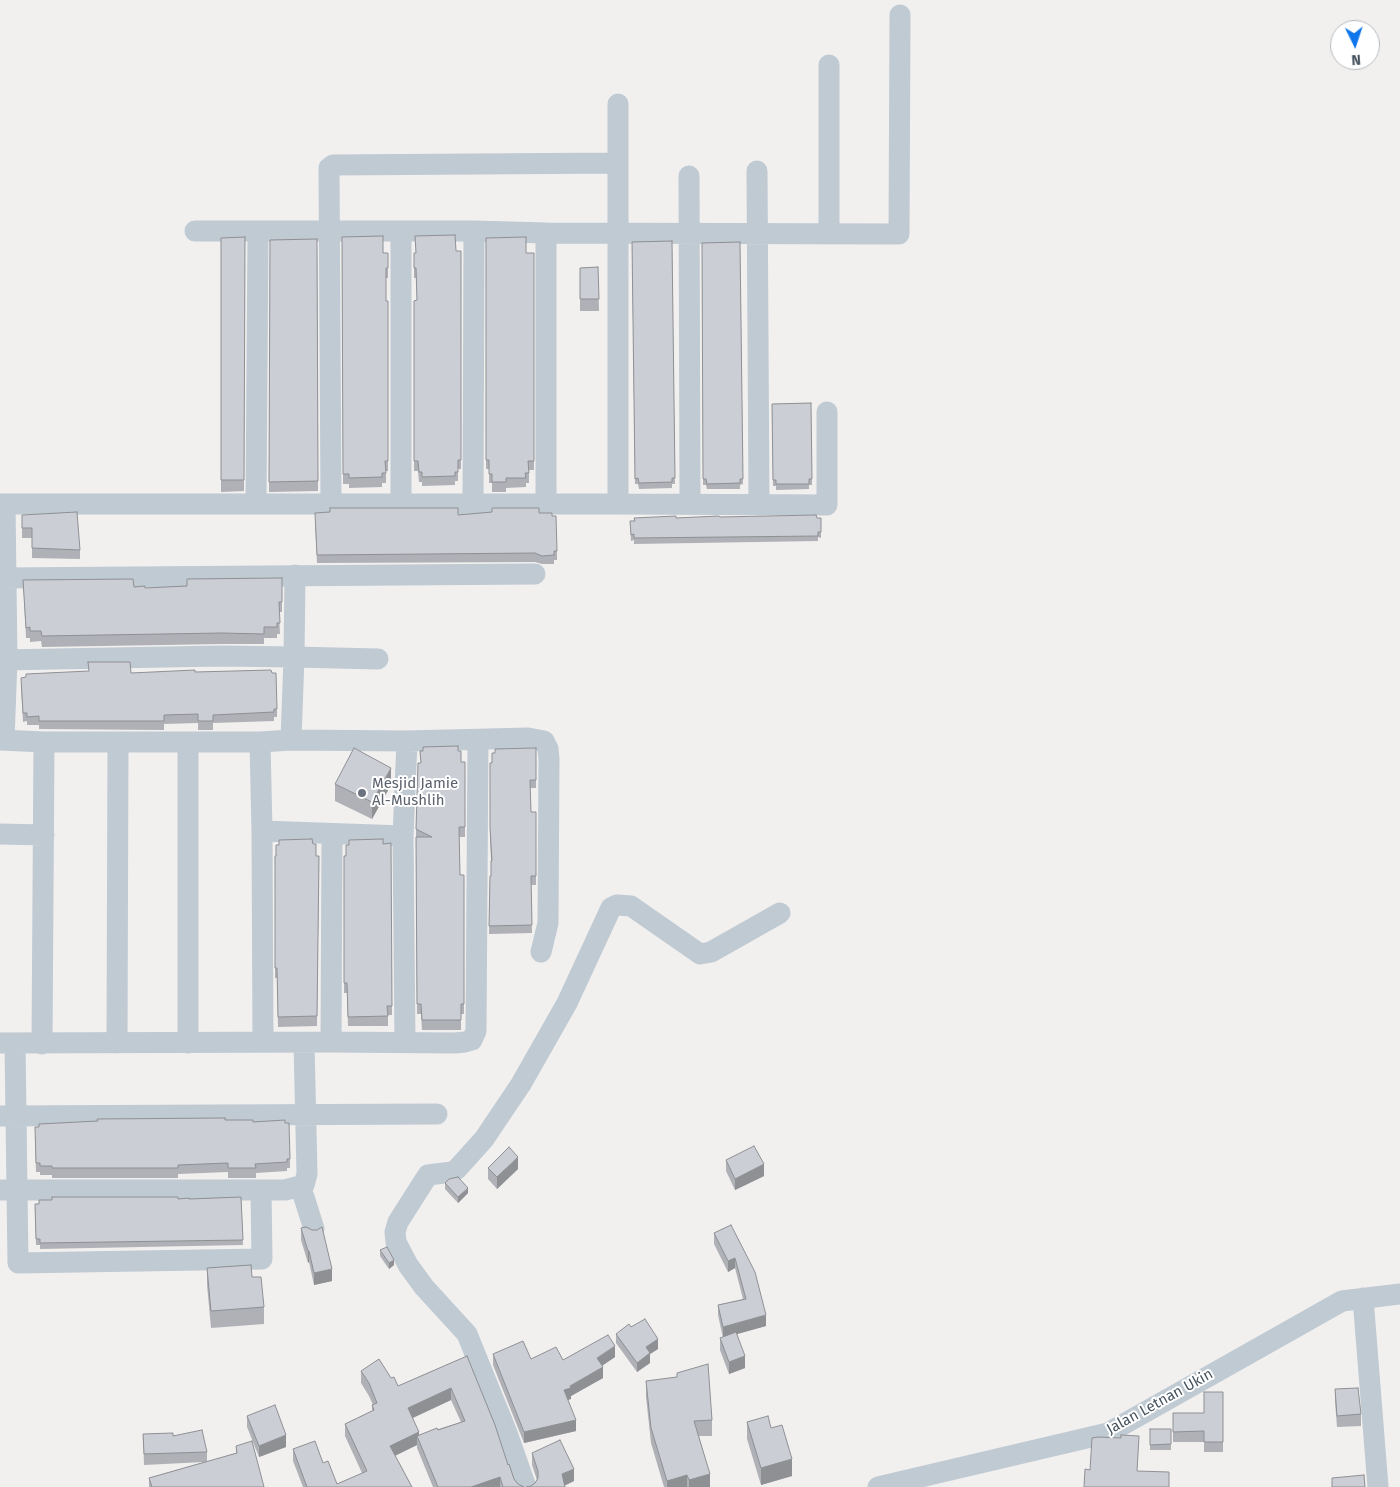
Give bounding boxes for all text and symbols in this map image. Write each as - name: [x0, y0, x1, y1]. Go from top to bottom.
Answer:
- north arrow: [1330, 20, 1380, 70]
- text: N: [1351, 51, 1361, 68]
- place label: Mesjid Jamie Al-Mushlih: [372, 775, 458, 810]
- marker: Mesjid Jamie Al-Mushlih: [356, 787, 368, 799]
- street label: Jalan Letnan Ukin: [1104, 1365, 1216, 1439]

